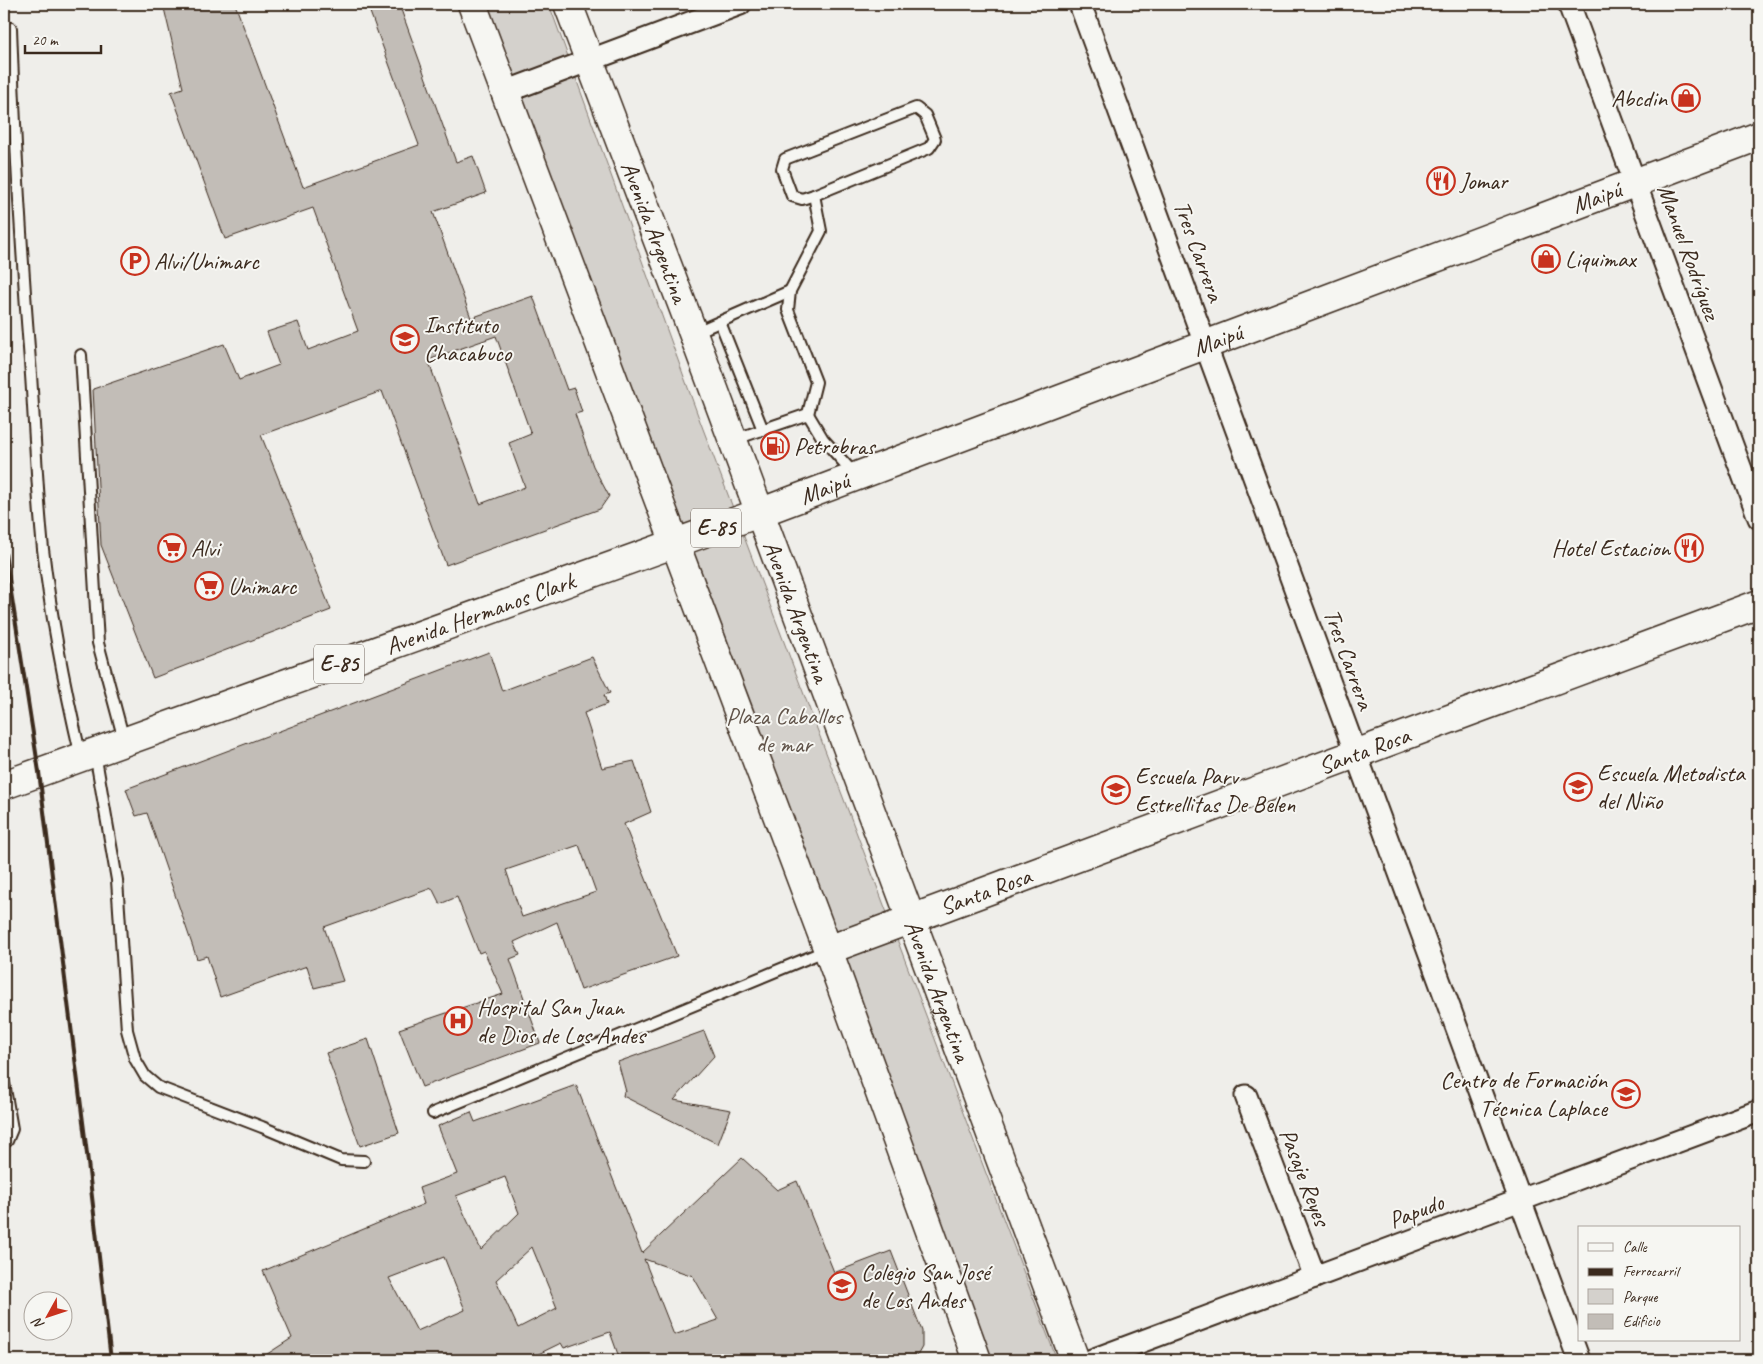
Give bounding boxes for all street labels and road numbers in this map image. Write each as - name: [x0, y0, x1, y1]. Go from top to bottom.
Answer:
- street label: Avenida Argentina: [614, 157, 696, 309]
- street label: Maipú: [1568, 174, 1627, 220]
- street label: Manuel Rodríguez: [1651, 180, 1728, 326]
- street label: Tres Carrera: [1167, 197, 1232, 307]
- street label: Maipú: [1189, 317, 1248, 363]
- street label: Maipú: [796, 465, 855, 511]
- road number: E-85: [691, 508, 741, 548]
- street label: Avenida Argentina: [757, 536, 837, 688]
- street label: Avenida Hermanos Clark: [381, 565, 581, 661]
- street label: Tres Carrera: [1317, 605, 1382, 715]
- road number: E-85: [314, 644, 364, 684]
- street label: Santa Rosa: [1314, 720, 1415, 781]
- street label: Santa Rosa: [936, 860, 1037, 922]
- street label: Avenida Argentina: [898, 916, 979, 1068]
- street label: Pasaje Reyes: [1273, 1124, 1338, 1232]
- street label: Papudo: [1384, 1186, 1449, 1235]

